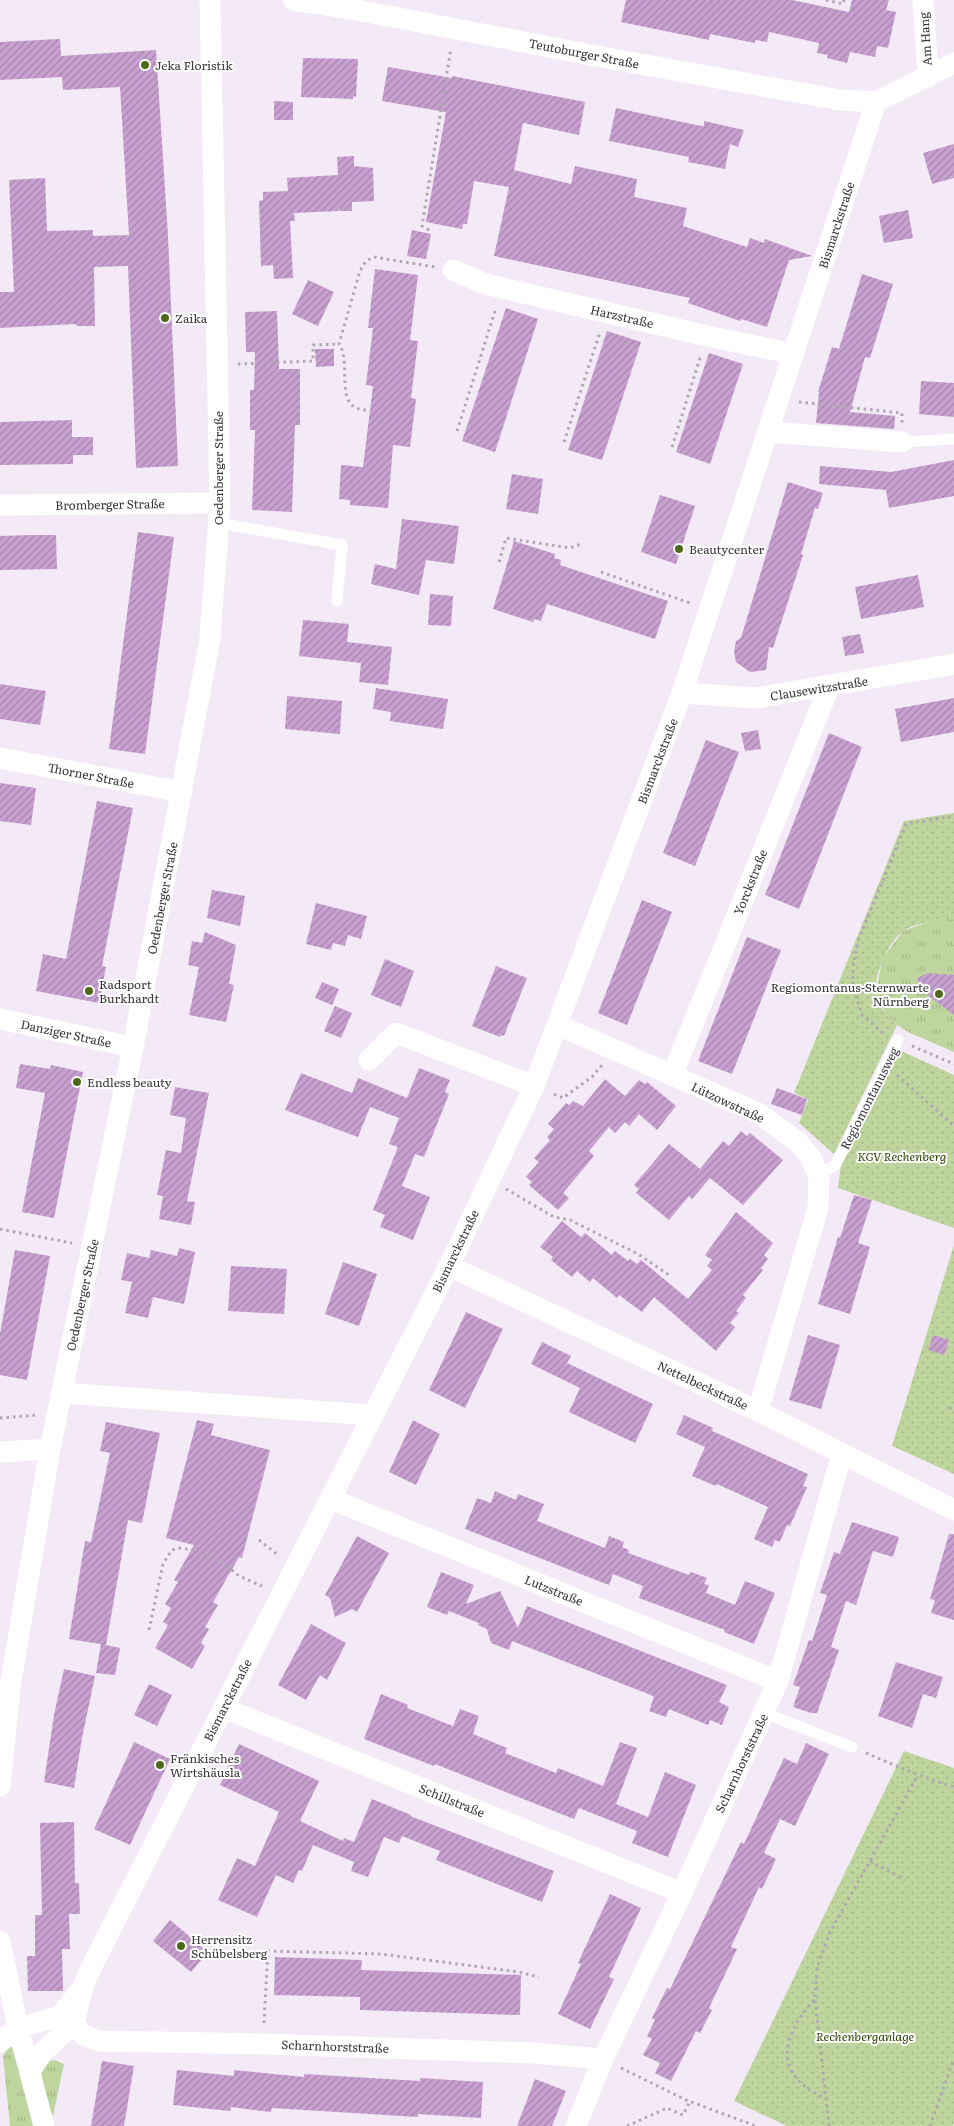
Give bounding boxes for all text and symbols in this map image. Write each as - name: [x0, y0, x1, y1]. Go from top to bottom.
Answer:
- street label: Am Hang: [914, 11, 936, 66]
- street label: Teutoburger Straße: [527, 33, 641, 73]
- place label: Jeka Floristik: [155, 56, 233, 74]
- marker: Jeka Floristik: [139, 59, 151, 71]
- street label: Bismarckstraße: [813, 179, 859, 271]
- street label: Harzstraße: [589, 300, 655, 332]
- place label: Zaika: [175, 309, 208, 327]
- marker: Zaika: [159, 312, 171, 324]
- street label: Oedenberger Straße: [209, 411, 227, 525]
- street label: Bromberger Straße: [55, 494, 165, 514]
- place label: Beautycenter: [689, 540, 764, 558]
- marker: Beautycenter: [673, 543, 685, 555]
- street label: Clausewitzstraße: [769, 671, 869, 705]
- street label: Bismarckstraße: [632, 716, 682, 806]
- street label: Thorner Straße: [46, 758, 136, 792]
- street label: Oedenberger Straße: [142, 840, 182, 956]
- street label: Yorckstraße: [729, 846, 771, 918]
- place label: Radsport Burkhardt: [99, 975, 159, 1007]
- place label: Regiomontanus-Sternwarte Nürnberg: [771, 978, 929, 1010]
- marker: Radsport Burkhardt: [83, 985, 95, 997]
- marker: Regiomontanus-Sternwarte Nürnberg: [933, 988, 945, 1000]
- street label: Danziger Straße: [19, 1015, 113, 1051]
- street label: Regiomontanusweg: [835, 1043, 903, 1152]
- place label: Endless beauty: [87, 1073, 172, 1091]
- marker: Endless beauty: [71, 1076, 83, 1088]
- street label: Lützowstraße: [688, 1077, 768, 1127]
- park label: KGV Rechenberg: [858, 1147, 946, 1165]
- street label: Bismarckstraße: [427, 1206, 483, 1296]
- street label: Oedenberger Straße: [61, 1237, 103, 1353]
- street label: Nettelbeckstraße: [655, 1356, 751, 1414]
- street label: Lutzstraße: [522, 1570, 586, 1610]
- street label: Bismarckstraße: [198, 1656, 256, 1744]
- street label: Scharnhorststraße: [710, 1710, 772, 1816]
- place label: Fränkisches Wirtshäusla: [170, 1749, 241, 1781]
- marker: Fränkisches Wirtshäusla: [154, 1759, 166, 1771]
- street label: Schillstraße: [416, 1779, 488, 1821]
- place label: Herrensitz Schübelsberg: [191, 1930, 268, 1962]
- marker: Herrensitz Schübelsberg: [175, 1940, 187, 1952]
- park label: Rechenberganlage: [816, 2027, 915, 2045]
- street label: Scharnhorststraße: [281, 2035, 389, 2057]

